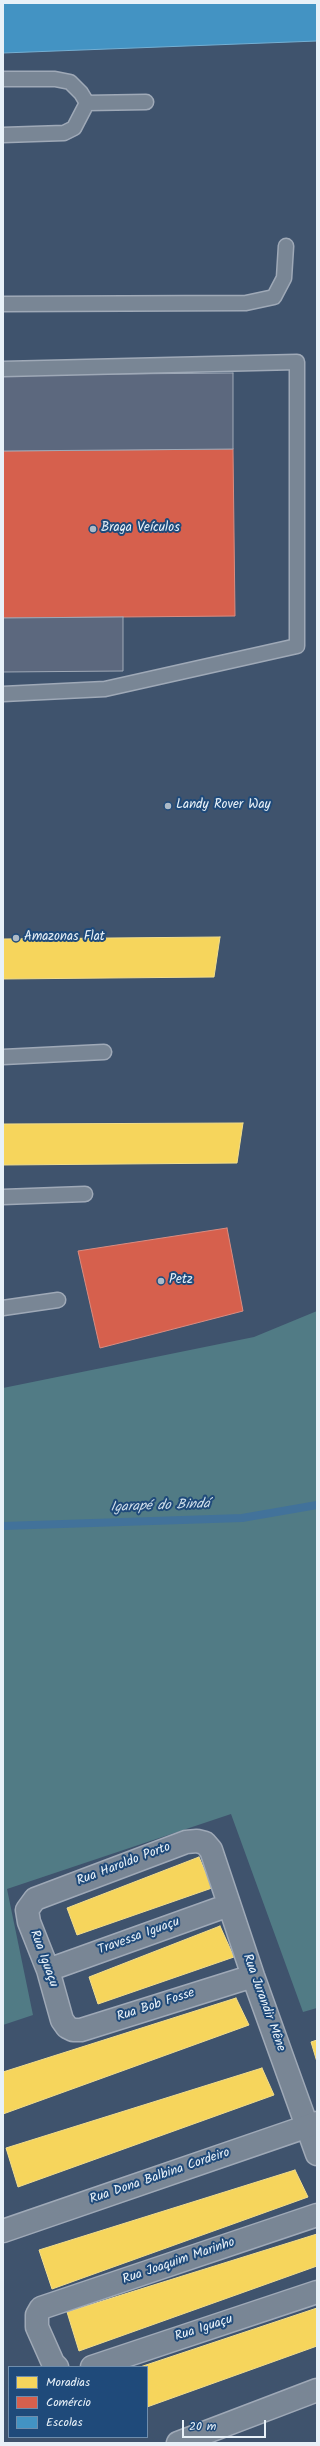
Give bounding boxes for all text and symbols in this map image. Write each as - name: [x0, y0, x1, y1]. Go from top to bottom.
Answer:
- place label: Braga Veículos: [101, 521, 180, 537]
- marker: Braga Veículos: [88, 524, 98, 534]
- place label: Landy Rover Way: [176, 798, 271, 814]
- marker: Landy Rover Way: [163, 801, 173, 811]
- place label: Amazonas Flat: [24, 930, 105, 946]
- marker: Amazonas Flat: [11, 933, 21, 943]
- place label: Petz: [169, 1273, 193, 1289]
- marker: Petz: [156, 1276, 166, 1286]
- water label: Igarapé do Bindá: [110, 1497, 210, 1517]
- street label: Rua Haroldo Porto: [75, 1840, 173, 1890]
- street label: Travessa Iguaçu: [96, 1915, 182, 1959]
- street label: Rua Iguaçu: [25, 1928, 61, 1990]
- street label: Rua Jurandir Mêne: [238, 1952, 288, 2054]
- street label: Rua Bob Fosse: [115, 1986, 197, 2026]
- street label: Rua Dona Balbina Cordeiro: [88, 2146, 232, 2208]
- street label: Rua Joaquim Marinho: [121, 2235, 237, 2289]
- street label: Rua Iguaçu: [173, 2312, 235, 2346]
- legend: [8, 2366, 148, 2438]
- text: Moradias: [46, 2373, 90, 2392]
- text: Comércio: [46, 2393, 91, 2412]
- scale bar: [184, 2412, 268, 2438]
- text: Escolas: [46, 2413, 83, 2432]
- text: 20 m: [189, 2417, 216, 2436]

